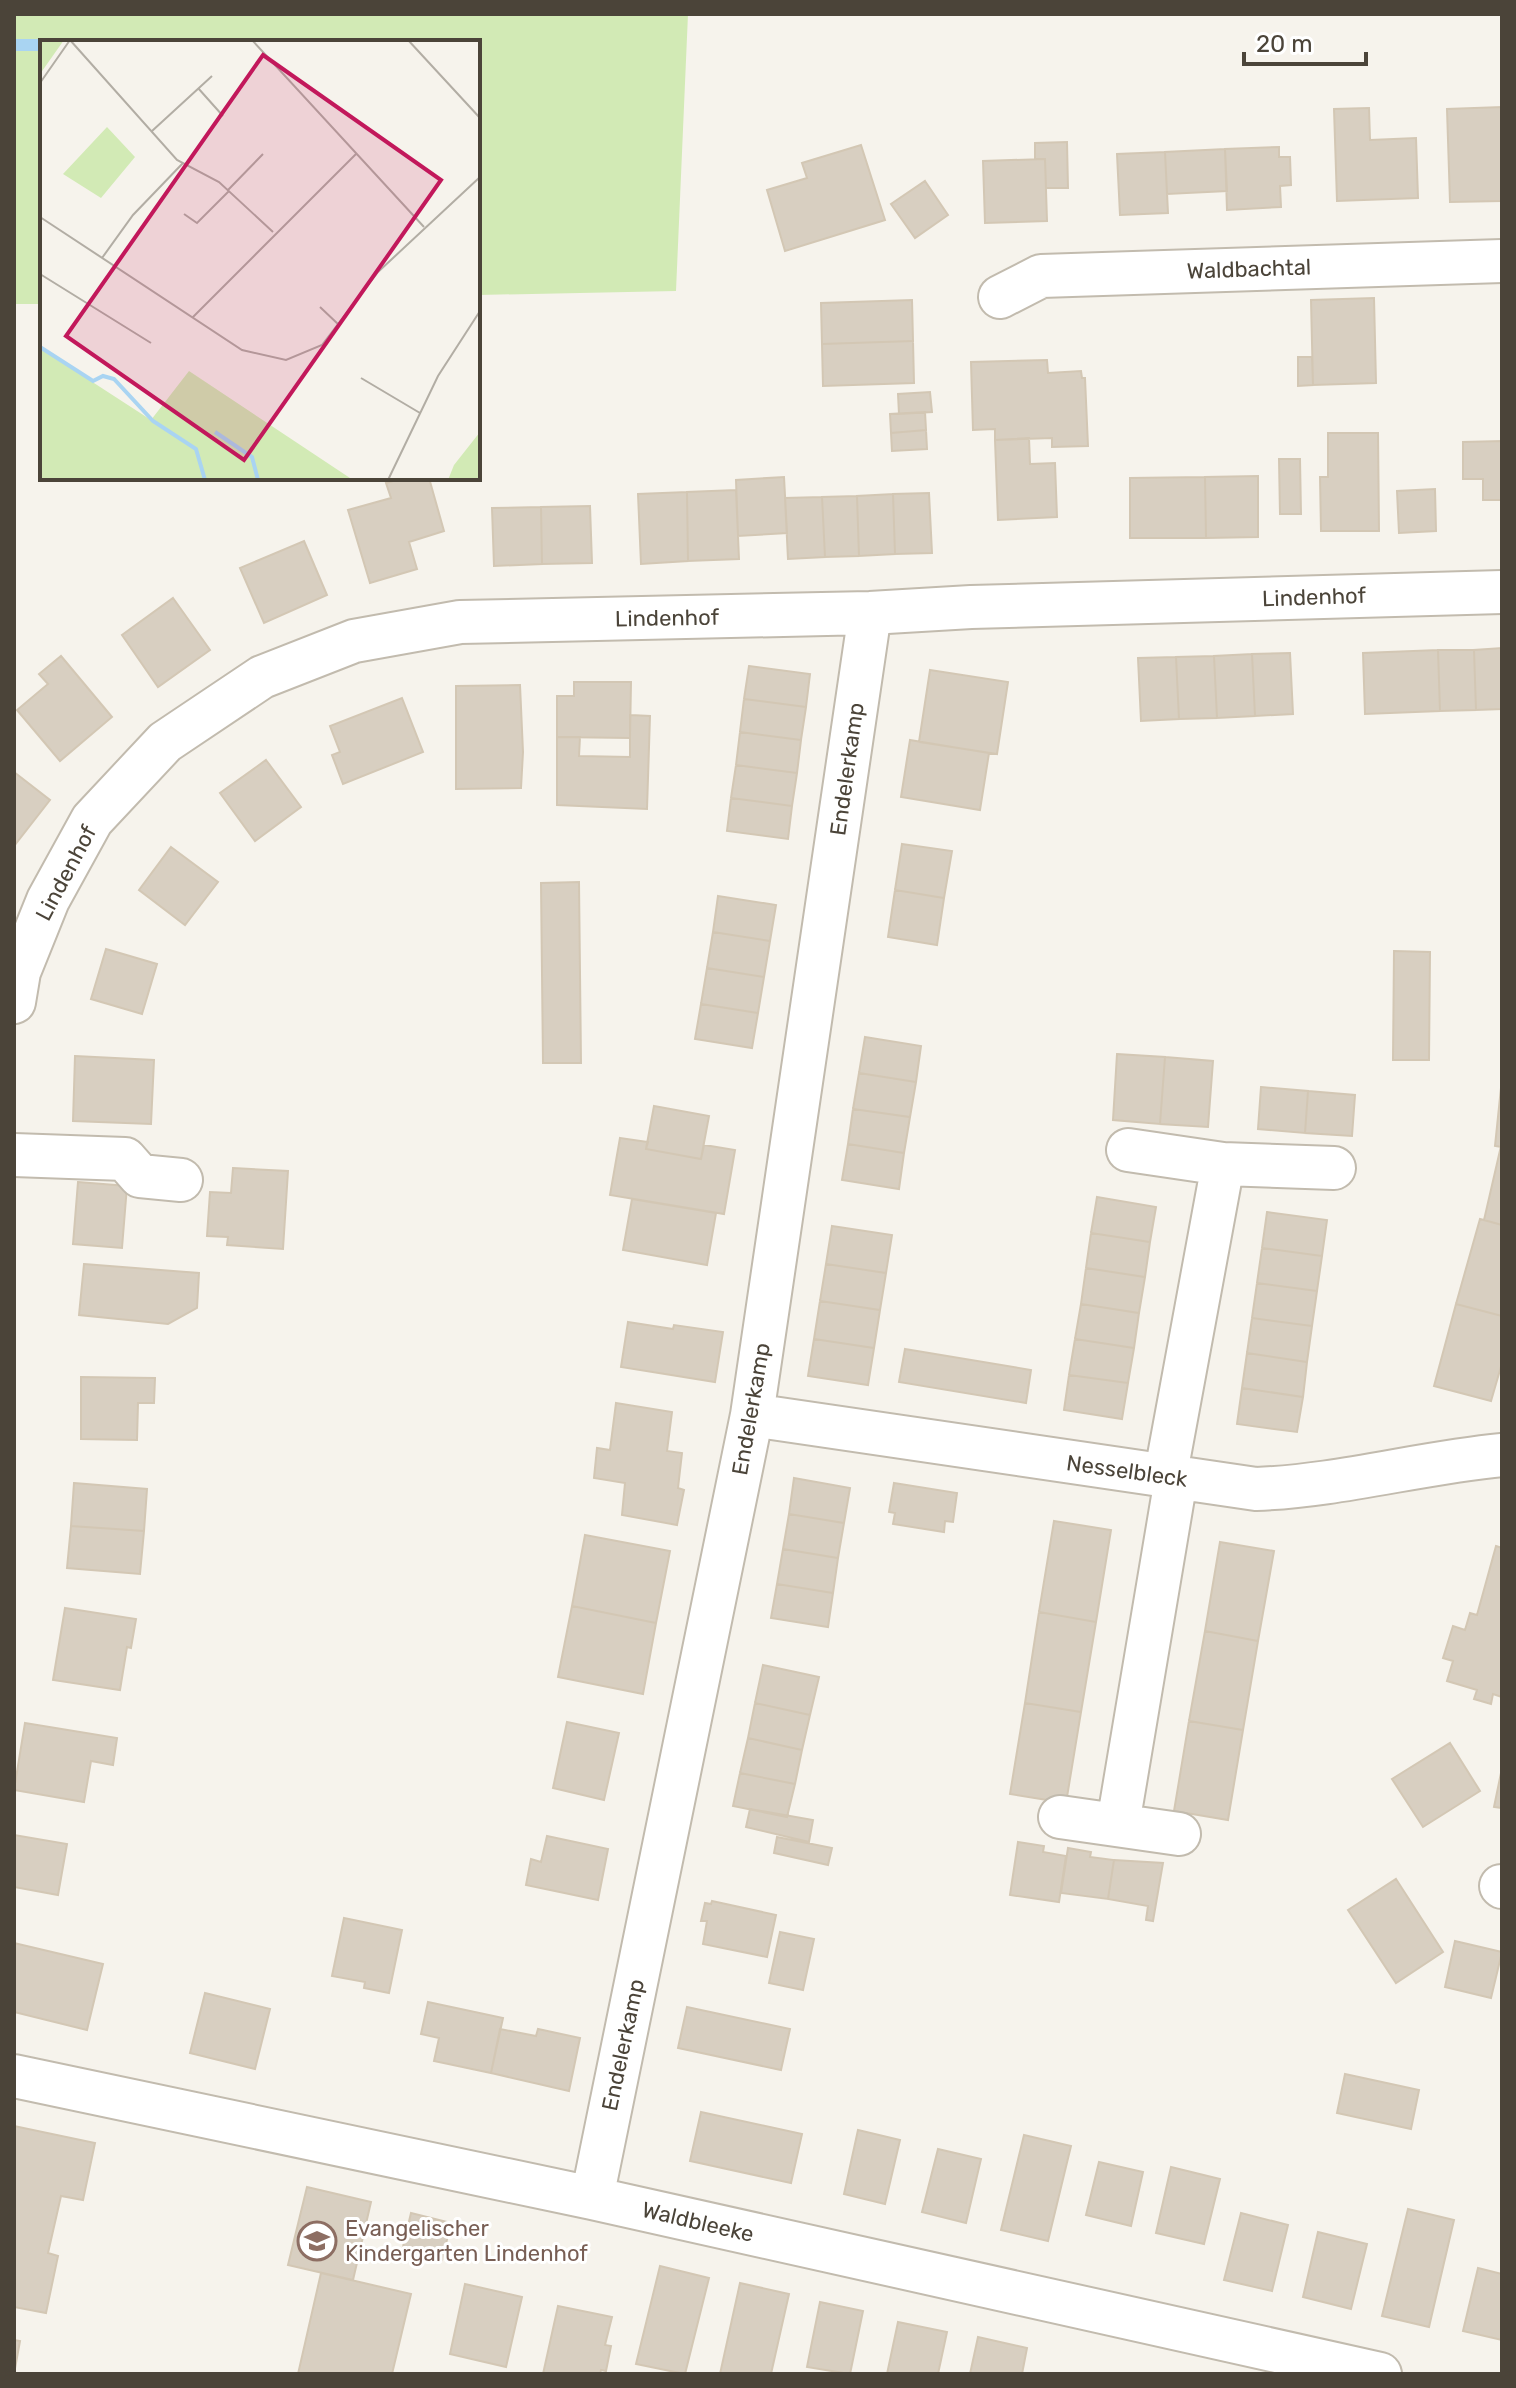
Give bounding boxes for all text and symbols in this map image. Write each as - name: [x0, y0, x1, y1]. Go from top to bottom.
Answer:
- scale bar: [1244, 16, 1366, 66]
- text: 20 m: [1256, 30, 1313, 58]
- inset map: [40, 40, 480, 480]
- street label: Waldbachtal: [1186, 253, 1312, 285]
- street label: Lindenhof: [1261, 582, 1367, 612]
- street label: Lindenhof: [615, 604, 720, 632]
- street label: Endelerkamp: [824, 701, 870, 837]
- street label: Lindenhof: [30, 820, 103, 925]
- street label: Endelerkamp: [726, 1341, 776, 1477]
- street label: Nesselbleck: [1065, 1449, 1190, 1493]
- street label: Endelerkamp: [596, 1977, 650, 2113]
- street label: Waldbleeke: [639, 2196, 757, 2248]
- place label: Evangelischer Kindergarten Lindenhof: [345, 2215, 588, 2267]
- school or university icon: Evangelischer Kindergarten Lindenhof: [296, 2220, 338, 2262]

